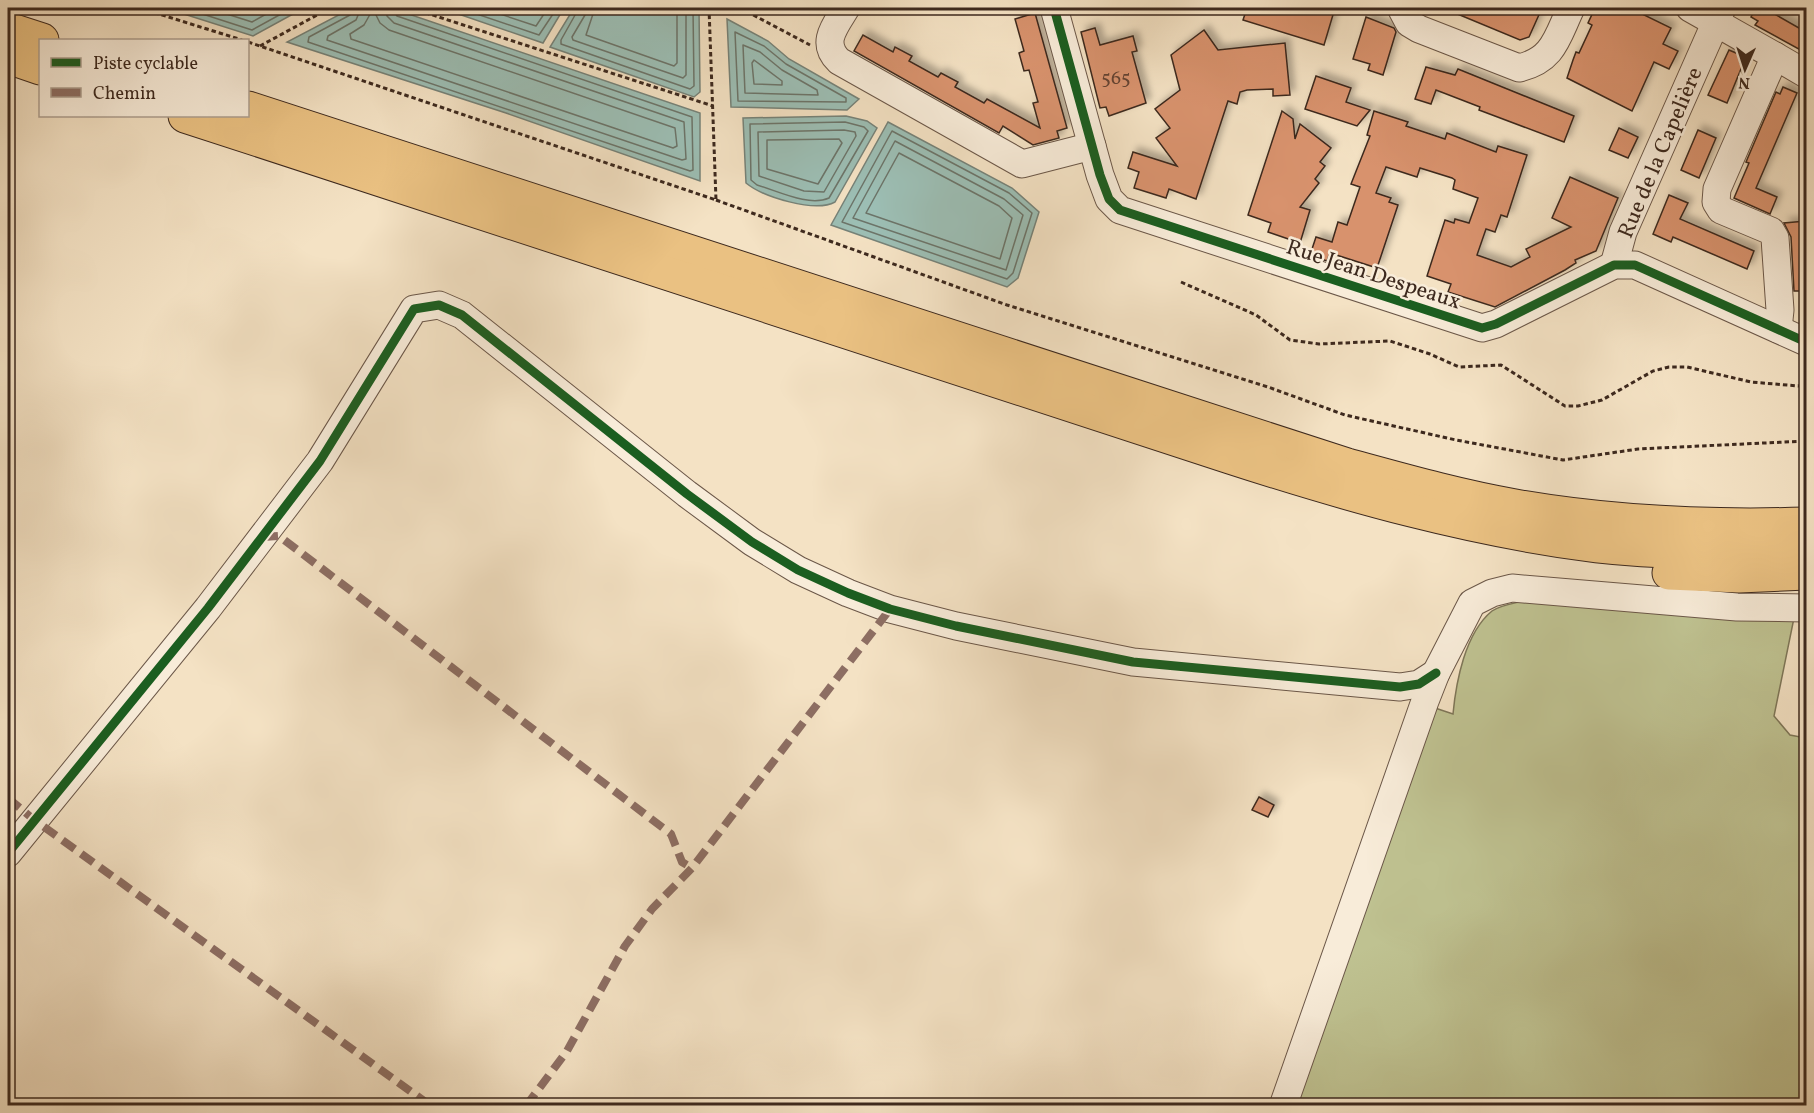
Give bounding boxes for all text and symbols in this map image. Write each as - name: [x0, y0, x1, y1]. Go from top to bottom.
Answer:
- legend: [39, 39, 249, 117]
- north arrow: [1715, 39, 1775, 99]
- text: Piste cyclable: [93, 52, 198, 77]
- street label: Rue de la Capelière: [1611, 63, 1711, 243]
- house number: 565: [1101, 65, 1131, 93]
- text: N: [1738, 71, 1751, 93]
- text: Chemin: [93, 82, 156, 107]
- street label: Rue Jean Despeaux: [1282, 232, 1465, 318]

